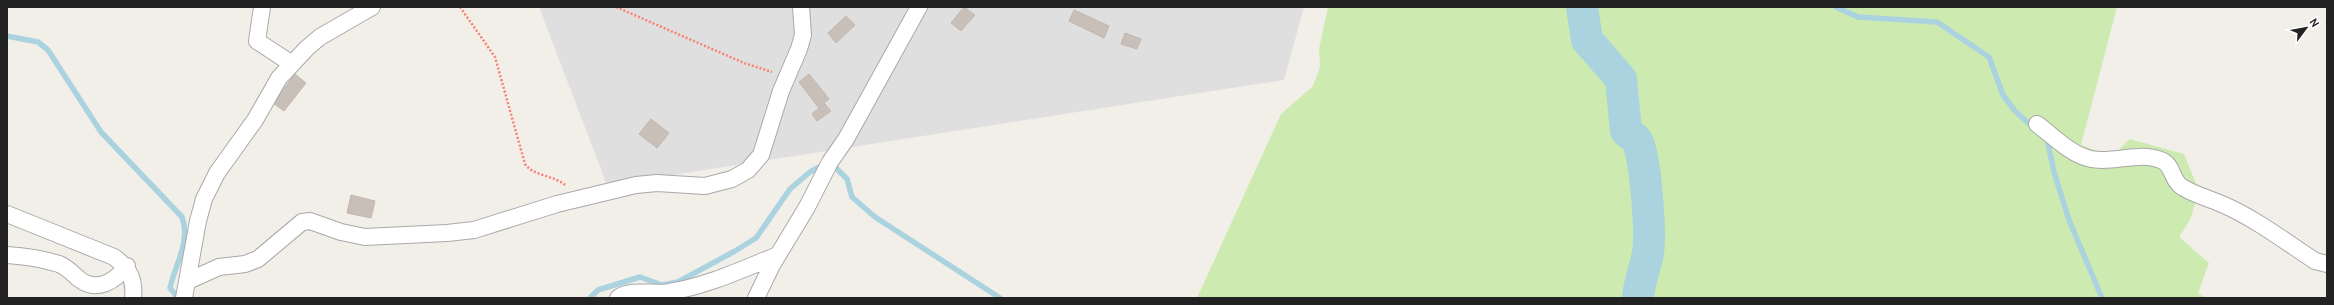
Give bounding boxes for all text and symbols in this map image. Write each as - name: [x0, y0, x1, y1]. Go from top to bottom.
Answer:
- north arrow: [2286, 8, 2326, 48]
- text: N: [2306, 16, 2322, 30]

